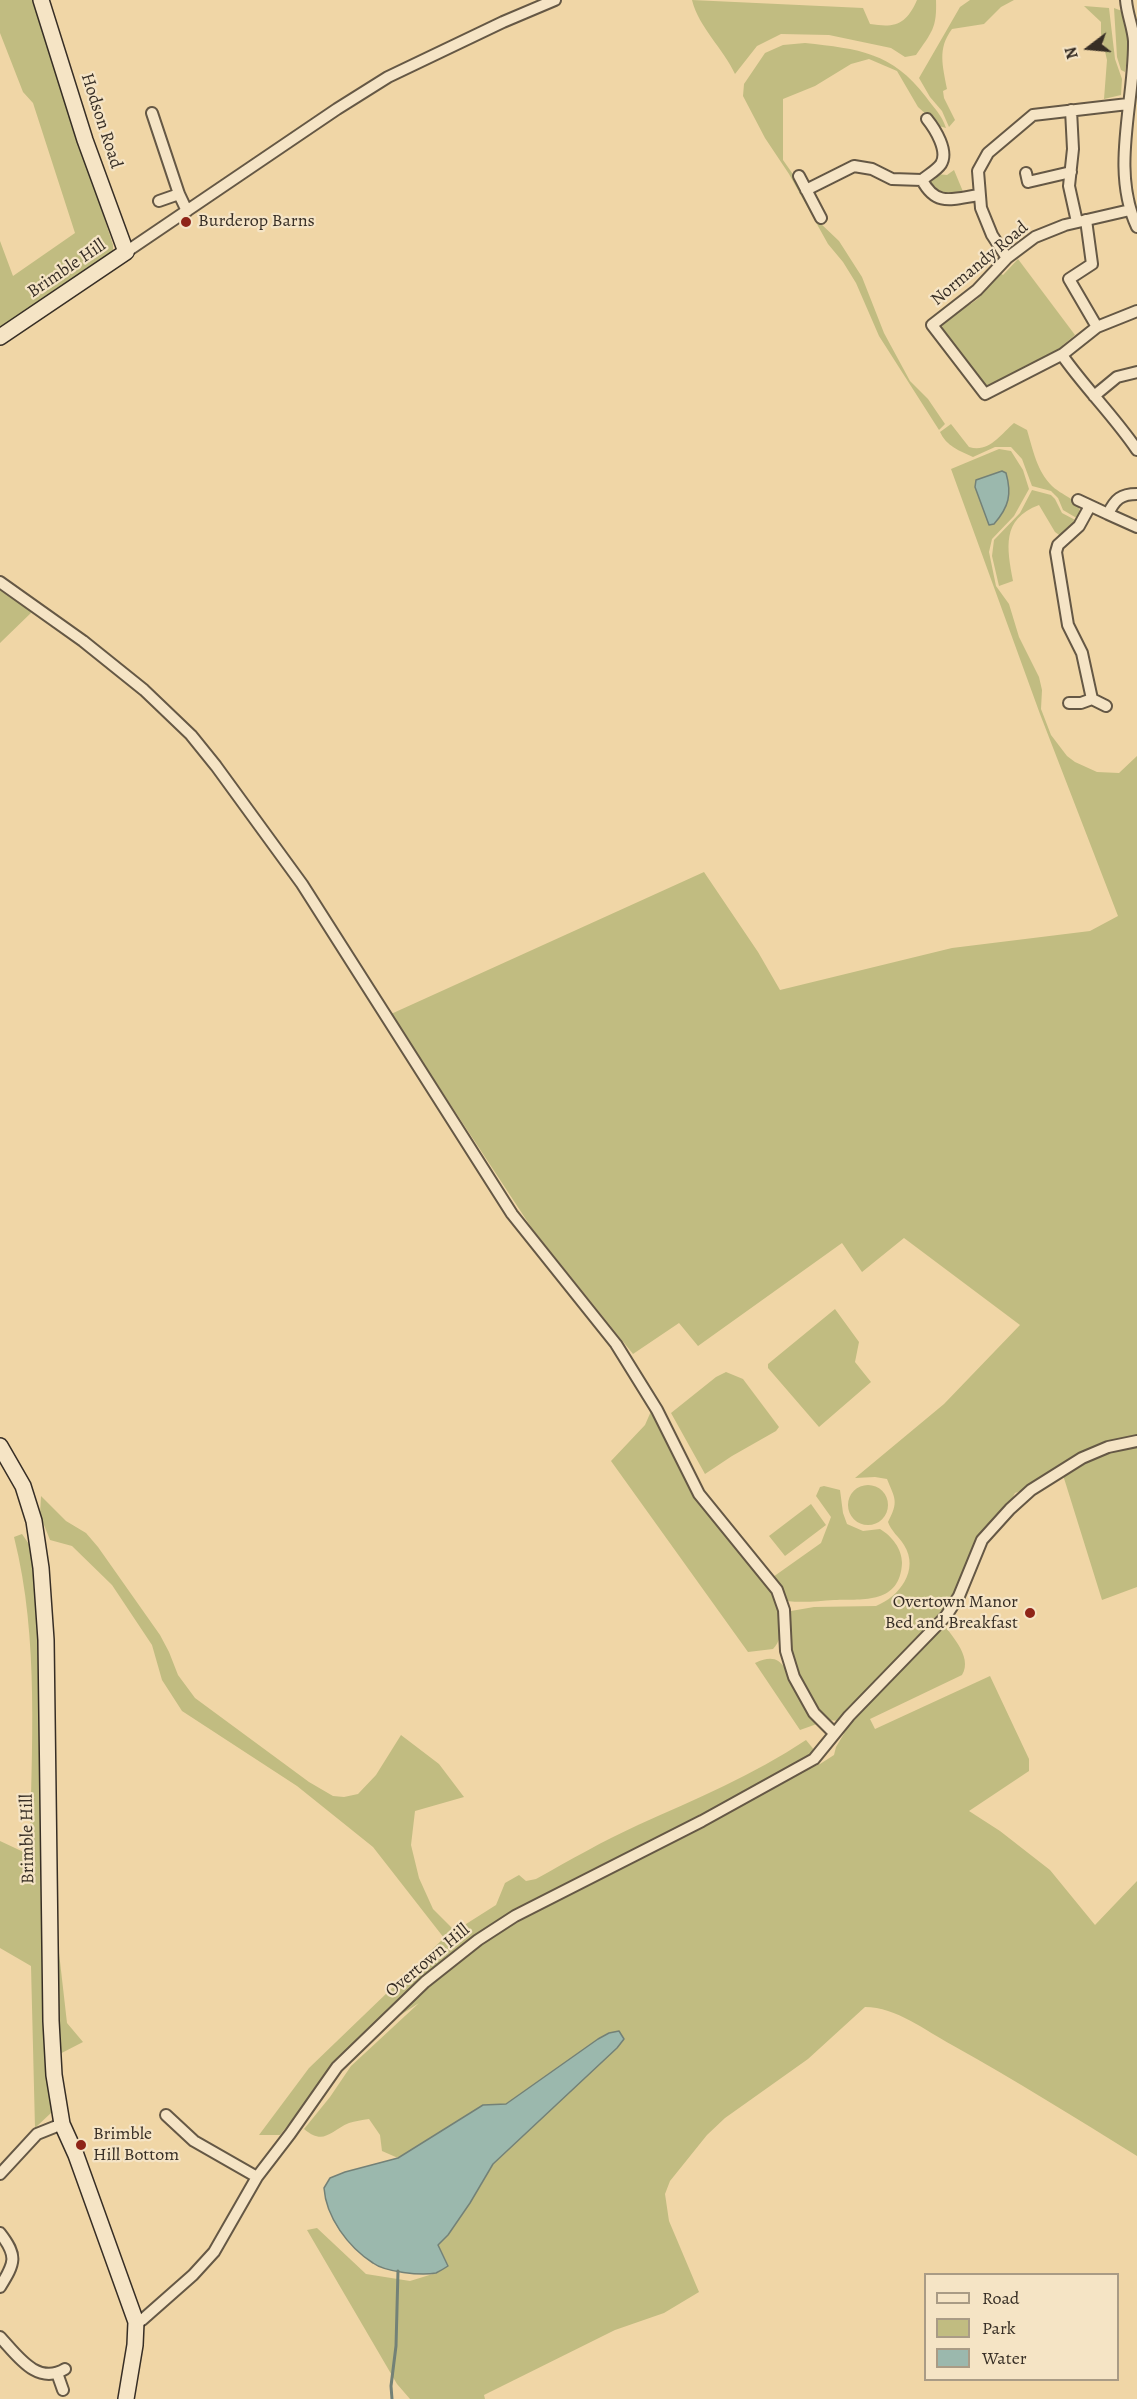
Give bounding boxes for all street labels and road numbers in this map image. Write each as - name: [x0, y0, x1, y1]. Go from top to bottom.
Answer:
- street label: Hodson Road: [75, 71, 127, 171]
- street label: Normandy Road: [927, 217, 1033, 311]
- street label: Brimble Hill: [24, 235, 110, 303]
- street label: Brimble Hill: [16, 1794, 40, 1884]
- street label: Overtown Hill: [381, 1920, 475, 2002]

